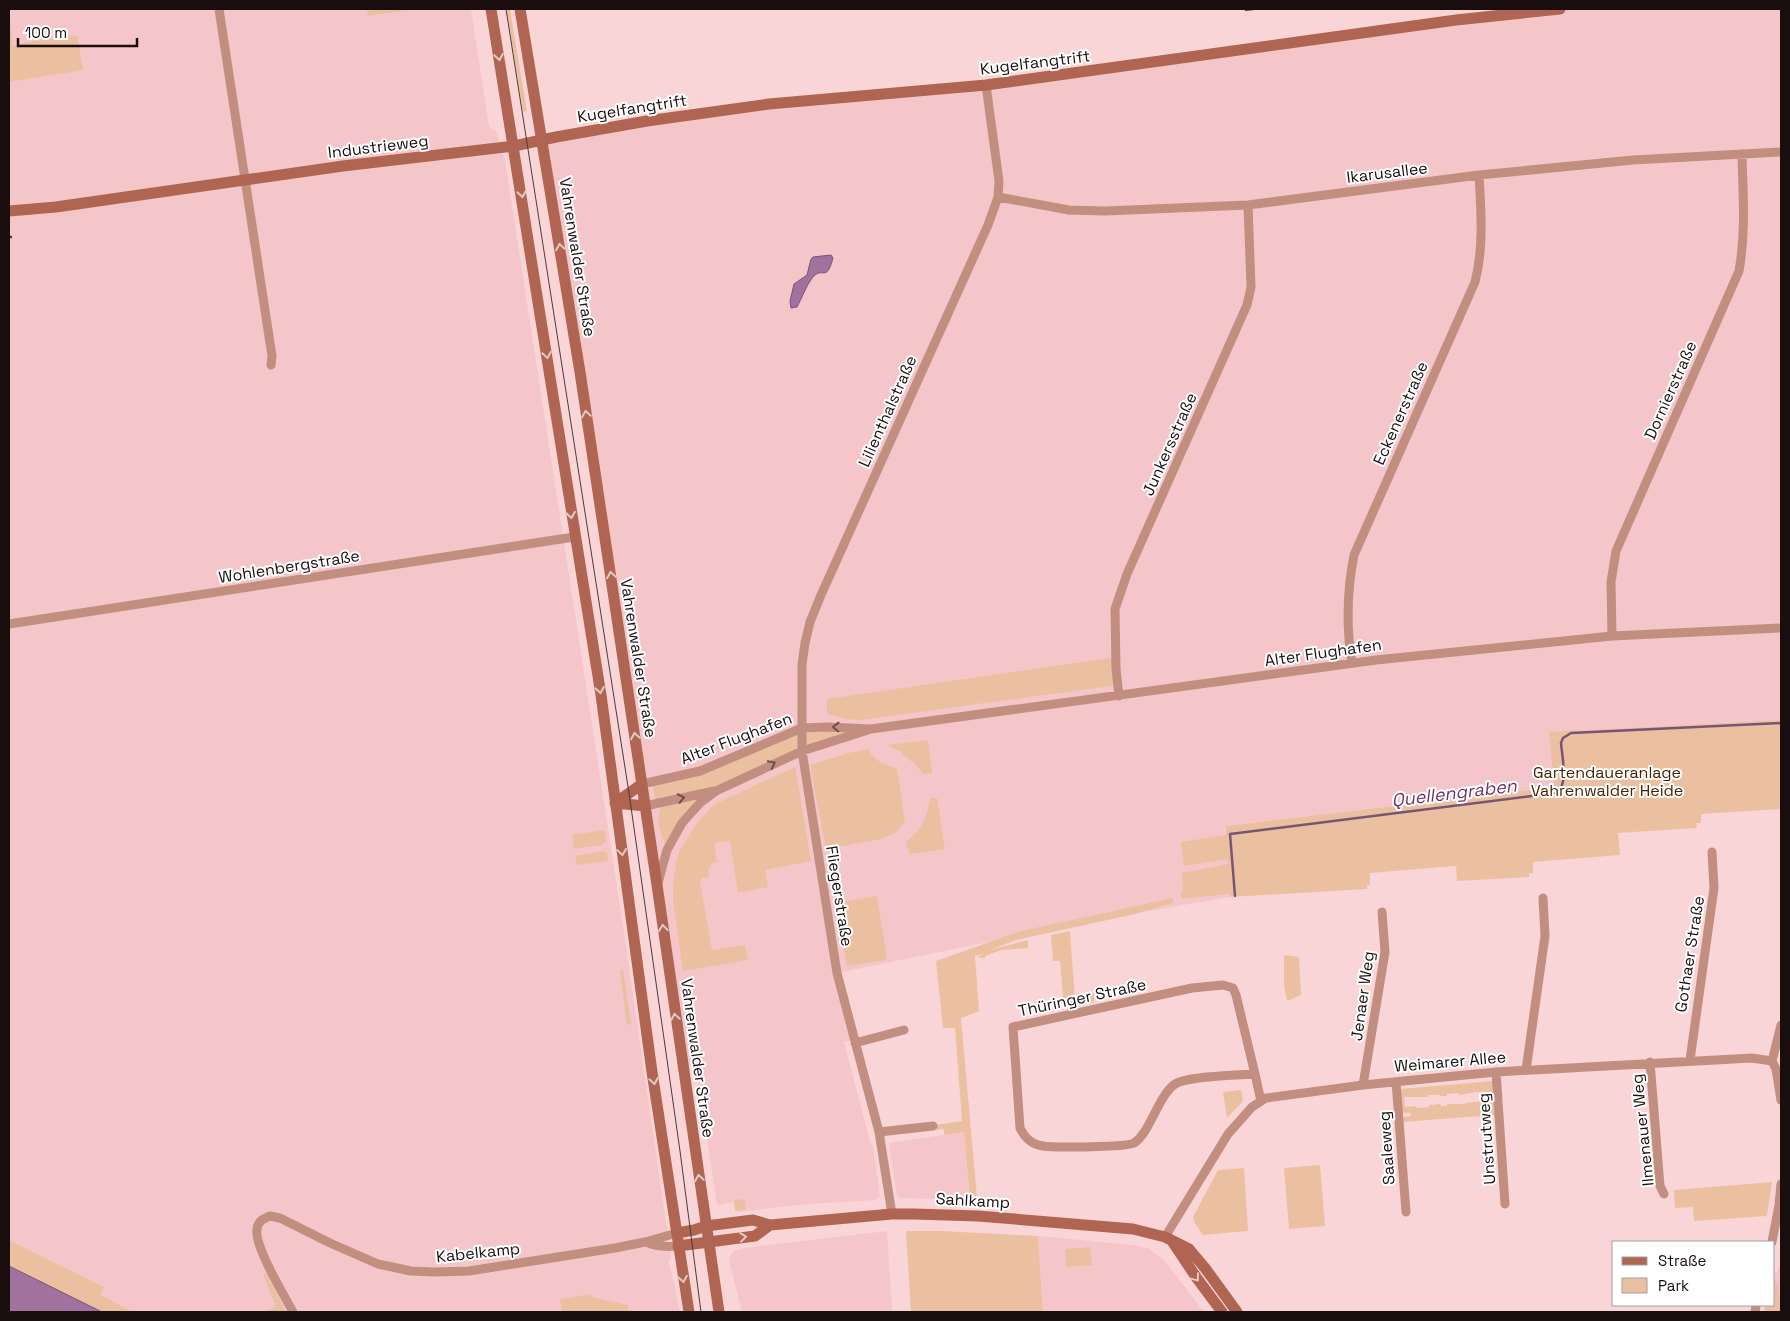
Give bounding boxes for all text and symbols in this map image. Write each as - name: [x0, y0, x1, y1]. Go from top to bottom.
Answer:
- scale bar: [18, 15, 136, 47]
- text: 100 m: [25, 23, 67, 42]
- street label: Kugelfangtrift: [979, 45, 1091, 80]
- one-way arrow: [494, 52, 504, 61]
- street label: Kugelfangtrift: [576, 89, 688, 128]
- street label: Industrieweg: [327, 130, 430, 163]
- street label: Ikarusallee: [1345, 157, 1429, 188]
- street label: Vahrenwalder Straße: [555, 176, 600, 338]
- one-way arrow: [516, 190, 526, 198]
- one-way arrow: [555, 243, 566, 251]
- street label: Dornierstraße: [1639, 338, 1702, 443]
- one-way arrow: [541, 350, 551, 359]
- street label: Lilienthalstraße: [853, 352, 921, 470]
- street label: Eckenerstraße: [1368, 358, 1433, 468]
- street label: Junkersstraße: [1137, 389, 1202, 499]
- one-way arrow: [582, 410, 592, 419]
- one-way arrow: [566, 511, 576, 520]
- street label: Wohlenbergstraße: [217, 545, 361, 588]
- one-way arrow: [606, 571, 616, 579]
- street label: Vahrenwalder Straße: [616, 577, 661, 739]
- street label: Alter Flughafen: [1263, 634, 1383, 671]
- one-way arrow: [594, 686, 604, 694]
- street label: Alter Flughafen: [677, 708, 795, 769]
- one-way arrow: [832, 722, 840, 732]
- one-way arrow: [630, 731, 640, 740]
- one-way arrow: [767, 760, 776, 771]
- park label: Gartendaueranlage Vahrenwalder Heide: [1531, 762, 1683, 801]
- water label: Quellengraben: [1390, 773, 1519, 812]
- one-way arrow: [676, 793, 685, 804]
- street label: Fliegerstraße: [821, 844, 858, 948]
- one-way arrow: [616, 848, 627, 856]
- street label: Gothaer Straße: [1670, 894, 1709, 1014]
- one-way arrow: [658, 924, 669, 932]
- street label: Jenaer Weg: [1346, 950, 1379, 1042]
- street label: Thüringer Straße: [1016, 974, 1148, 1021]
- street label: Vahrenwalder Straße: [676, 977, 719, 1139]
- one-way arrow: [671, 1013, 681, 1021]
- street label: Weimarer Allee: [1393, 1046, 1507, 1077]
- street label: Ilmenauer Weg: [1626, 1073, 1659, 1187]
- one-way arrow: [648, 1077, 658, 1085]
- street label: Unstrutweg: [1473, 1093, 1500, 1185]
- street label: Saaleweg: [1373, 1110, 1400, 1186]
- one-way arrow: [694, 1173, 705, 1181]
- street label: Sahlkamp: [935, 1188, 1011, 1213]
- one-way arrow: [739, 1232, 747, 1243]
- street label: Kabelkamp: [435, 1238, 521, 1267]
- legend: [1612, 1241, 1775, 1306]
- text: Straße: [1658, 1251, 1707, 1270]
- one-way arrow: [1190, 1272, 1199, 1282]
- one-way arrow: [678, 1275, 688, 1283]
- text: Park: [1658, 1276, 1689, 1295]

